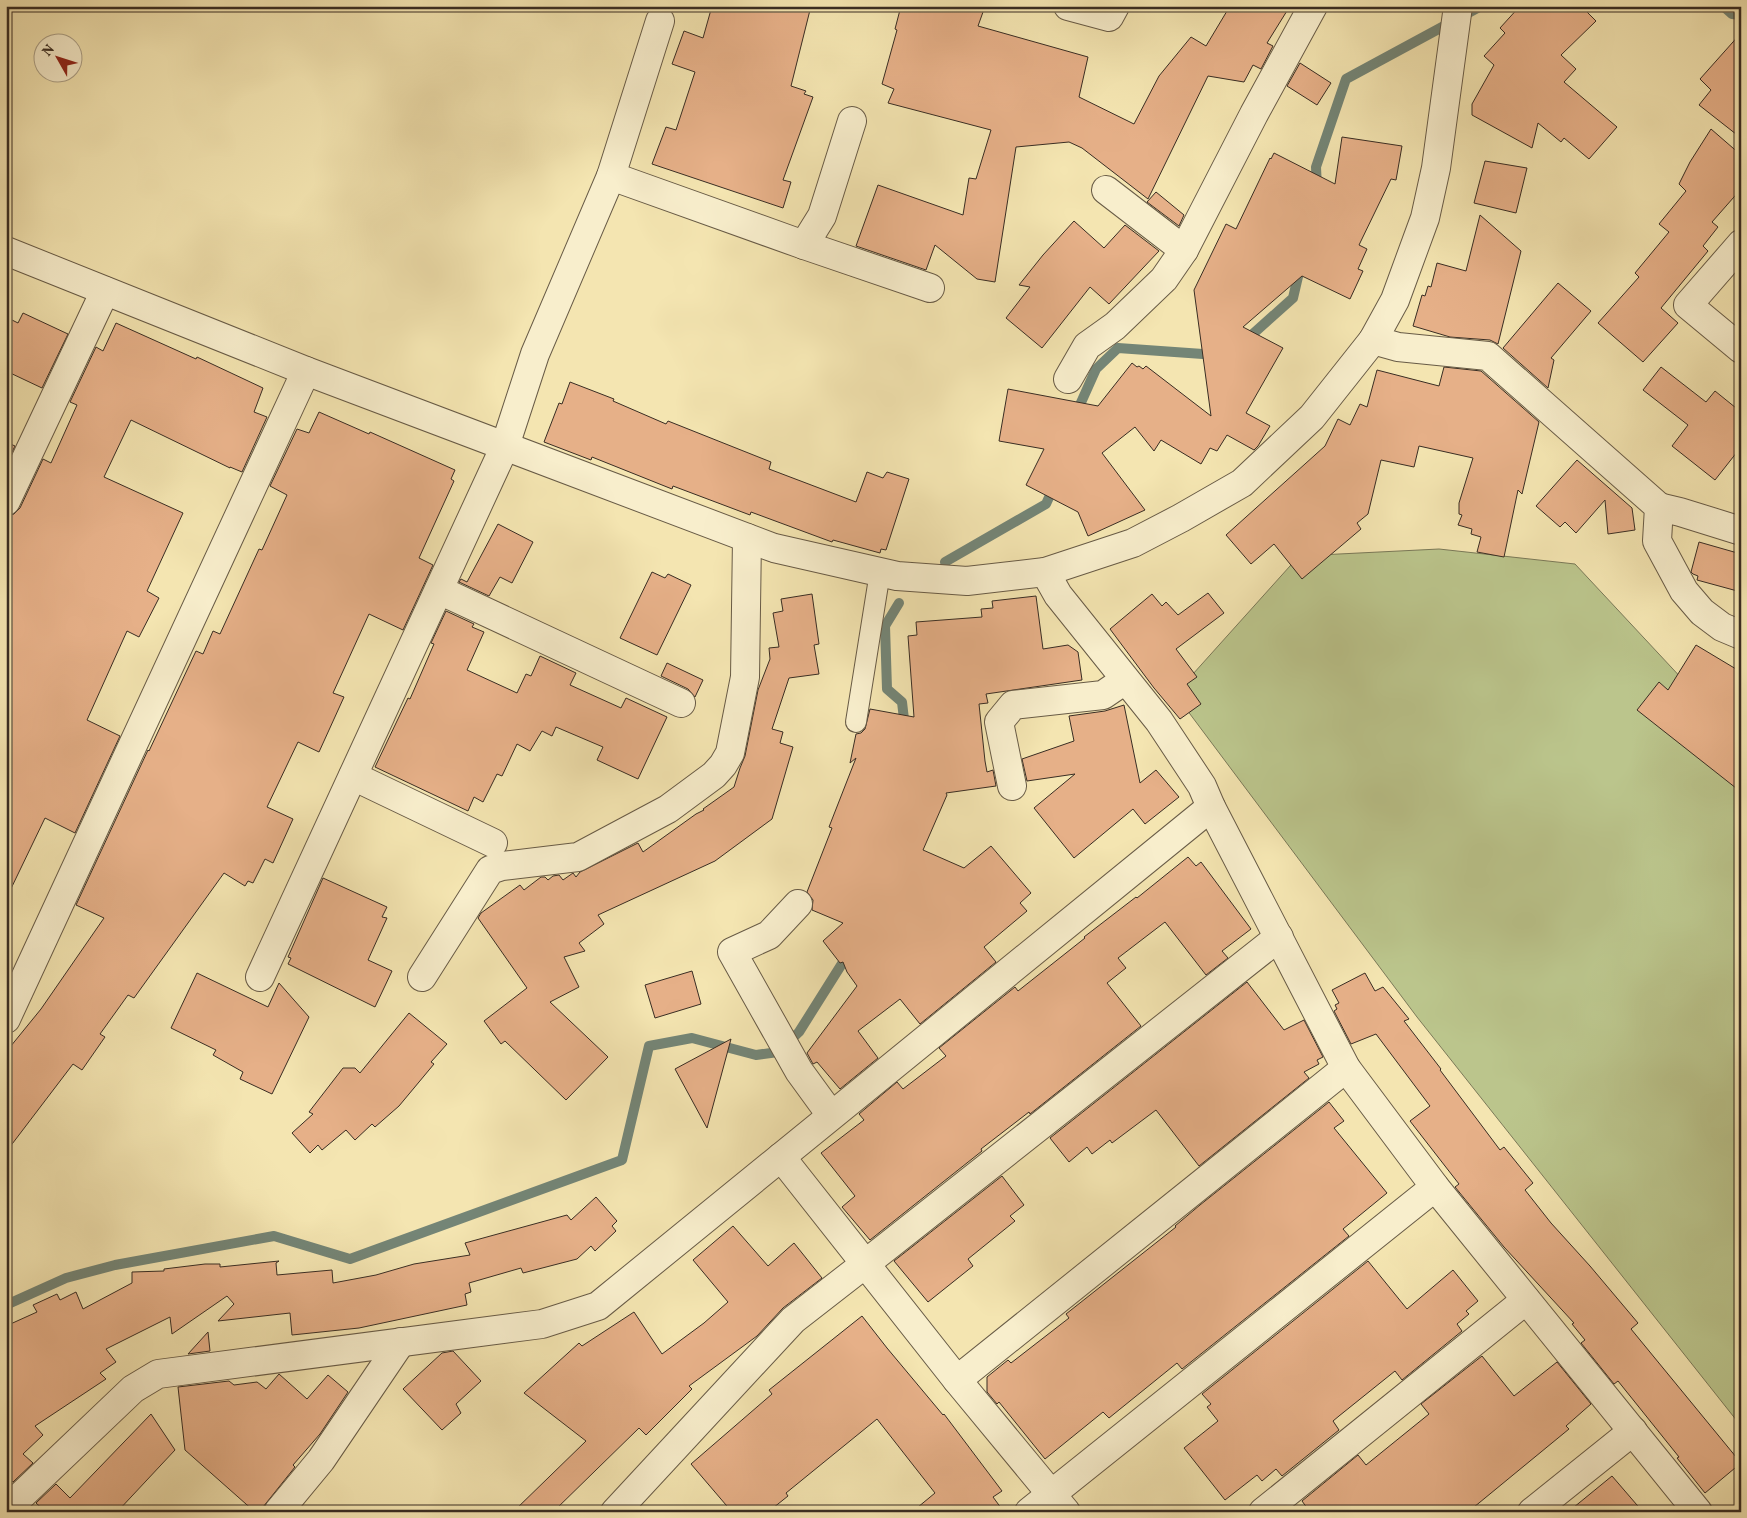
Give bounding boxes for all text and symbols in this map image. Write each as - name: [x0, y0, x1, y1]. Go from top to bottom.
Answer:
- north arrow: [32, 32, 82, 82]
- text: N: [38, 41, 60, 61]

